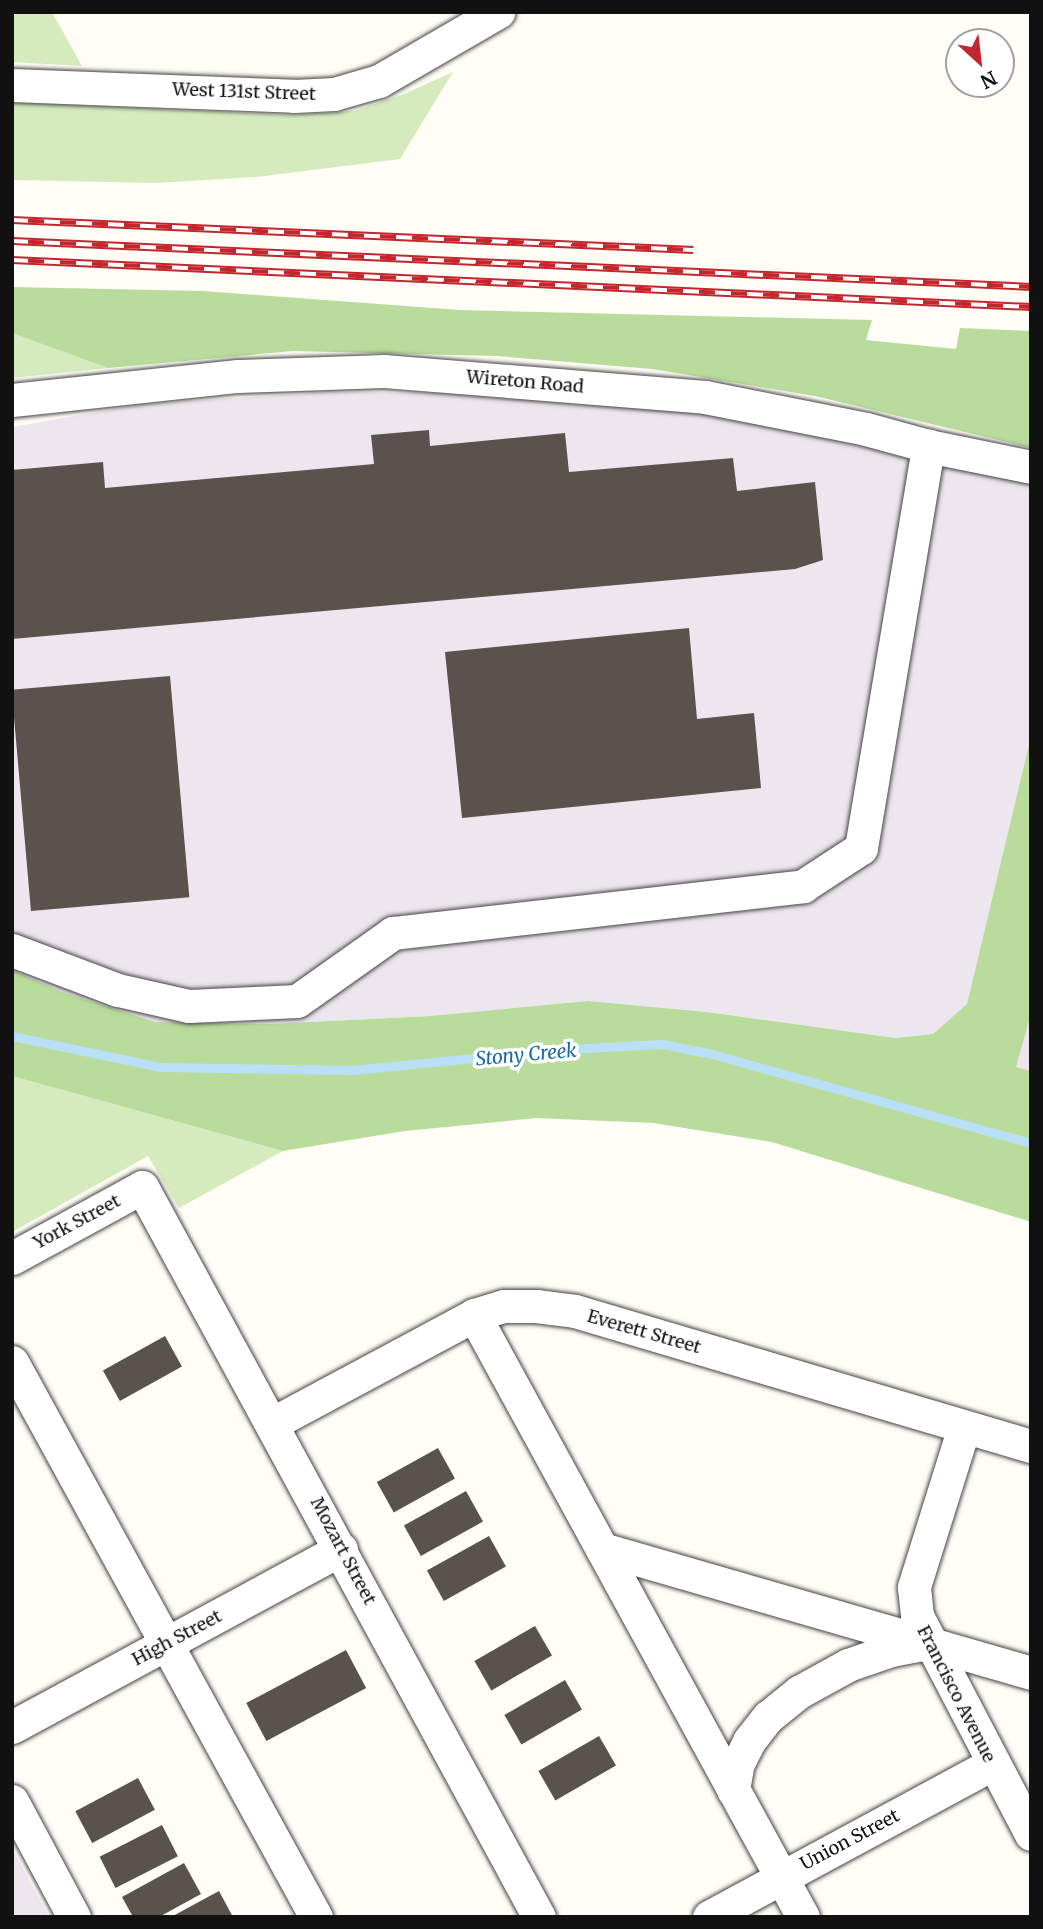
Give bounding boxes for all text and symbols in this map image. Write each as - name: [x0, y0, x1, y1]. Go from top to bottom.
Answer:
- north arrow: [945, 28, 1015, 98]
- text: N: [976, 66, 1001, 94]
- street label: West 131st Street: [172, 79, 316, 105]
- street label: Wireton Road: [465, 366, 585, 398]
- water label: Stony Creek: [475, 1039, 577, 1071]
- street label: York Street: [30, 1190, 124, 1254]
- street label: Everett Street: [585, 1305, 703, 1359]
- street label: Mozart Street: [306, 1494, 380, 1608]
- street label: High Street: [129, 1605, 225, 1671]
- street label: Francisco Avenue: [912, 1622, 1000, 1766]
- street label: Union Street: [797, 1805, 903, 1875]

